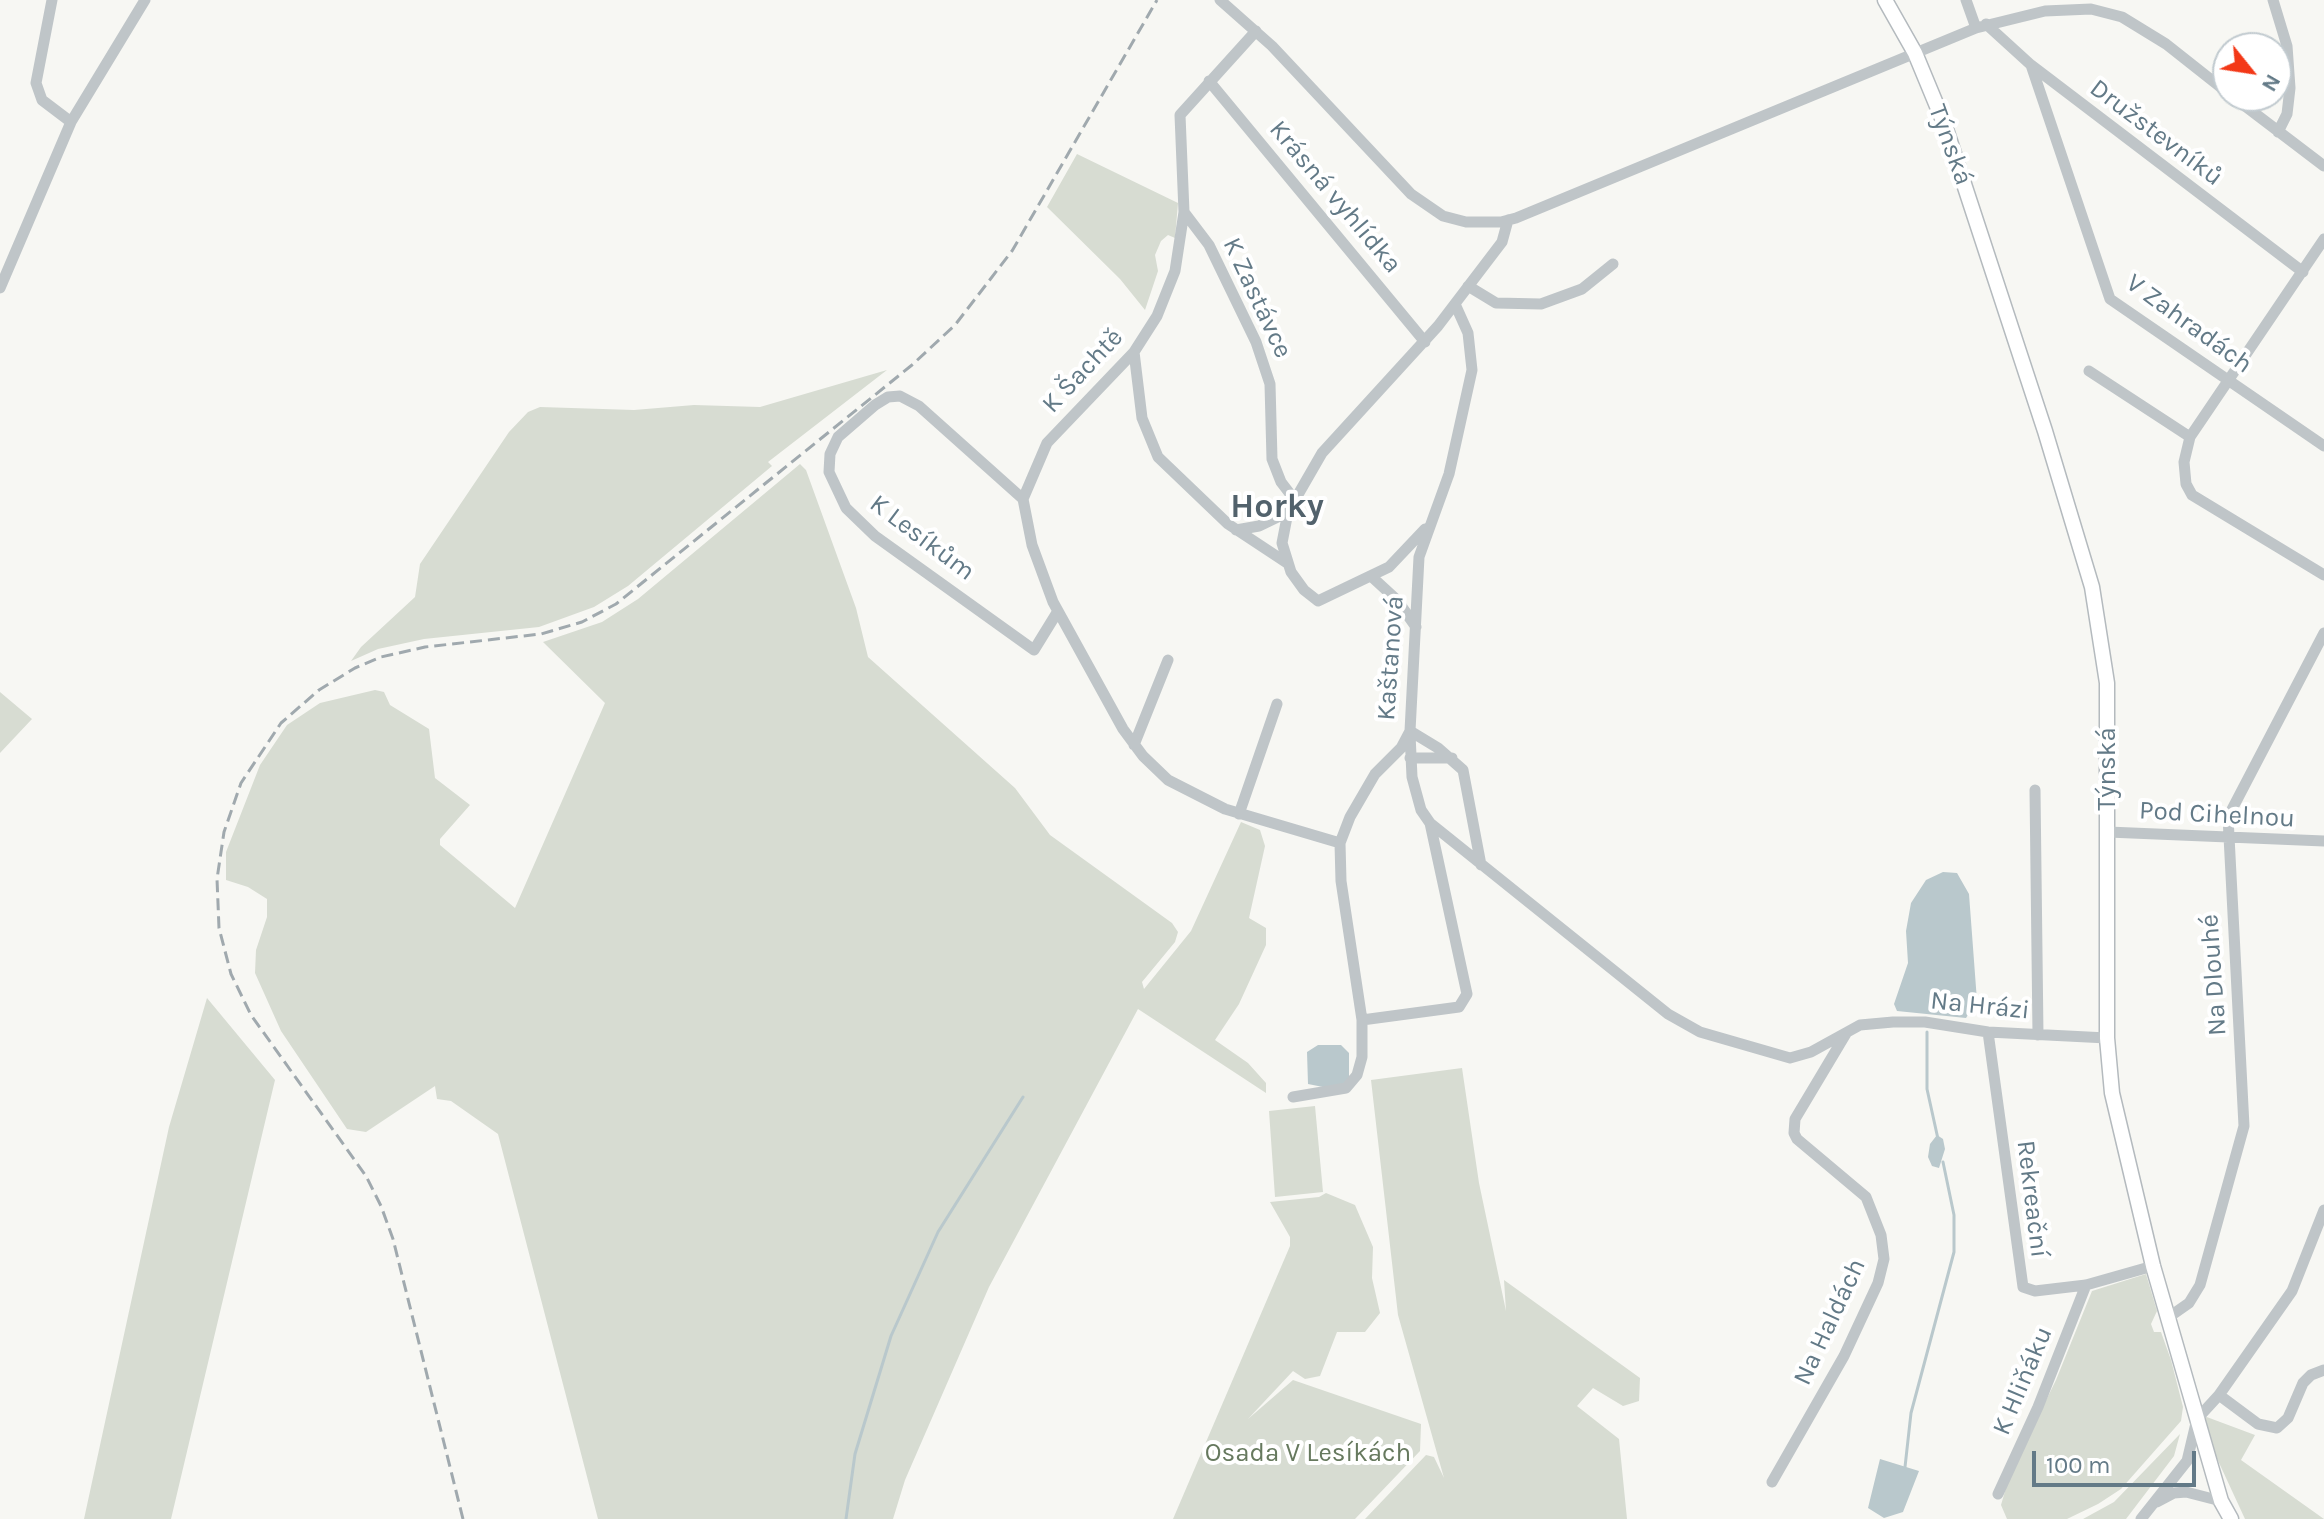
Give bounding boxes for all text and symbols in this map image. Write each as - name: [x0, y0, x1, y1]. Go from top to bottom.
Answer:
- north arrow: [2212, 32, 2292, 112]
- text: N: [2256, 70, 2286, 96]
- street label: Družstevníků: [2083, 73, 2229, 193]
- street label: Týnská: [1921, 100, 1979, 190]
- street label: Krásná vyhlídka: [1262, 114, 1408, 280]
- street label: K Zastávce: [1216, 233, 1298, 363]
- street label: V Zahradách: [2120, 268, 2258, 380]
- street label: K Šachtě: [1036, 322, 1130, 420]
- district label: Horky: [1230, 487, 1324, 527]
- street label: K Lesíkům: [863, 488, 981, 588]
- street label: Kaštanová: [1371, 594, 1411, 722]
- street label: Týnská: [2092, 727, 2124, 811]
- street label: Pod Cihelnou: [2138, 795, 2296, 835]
- street label: Na Dlouhé: [2194, 913, 2234, 1037]
- street label: Na Hrázi: [1929, 985, 2031, 1027]
- street label: Rekreační: [2009, 1139, 2055, 1259]
- street label: Na Haldách: [1787, 1254, 1873, 1390]
- street label: K Hliňáku: [1986, 1322, 2060, 1440]
- scale bar: [2036, 1435, 2200, 1485]
- park label: Osada V Lesíkách: [1205, 1438, 1411, 1470]
- text: 100 m: [2046, 1451, 2111, 1479]

